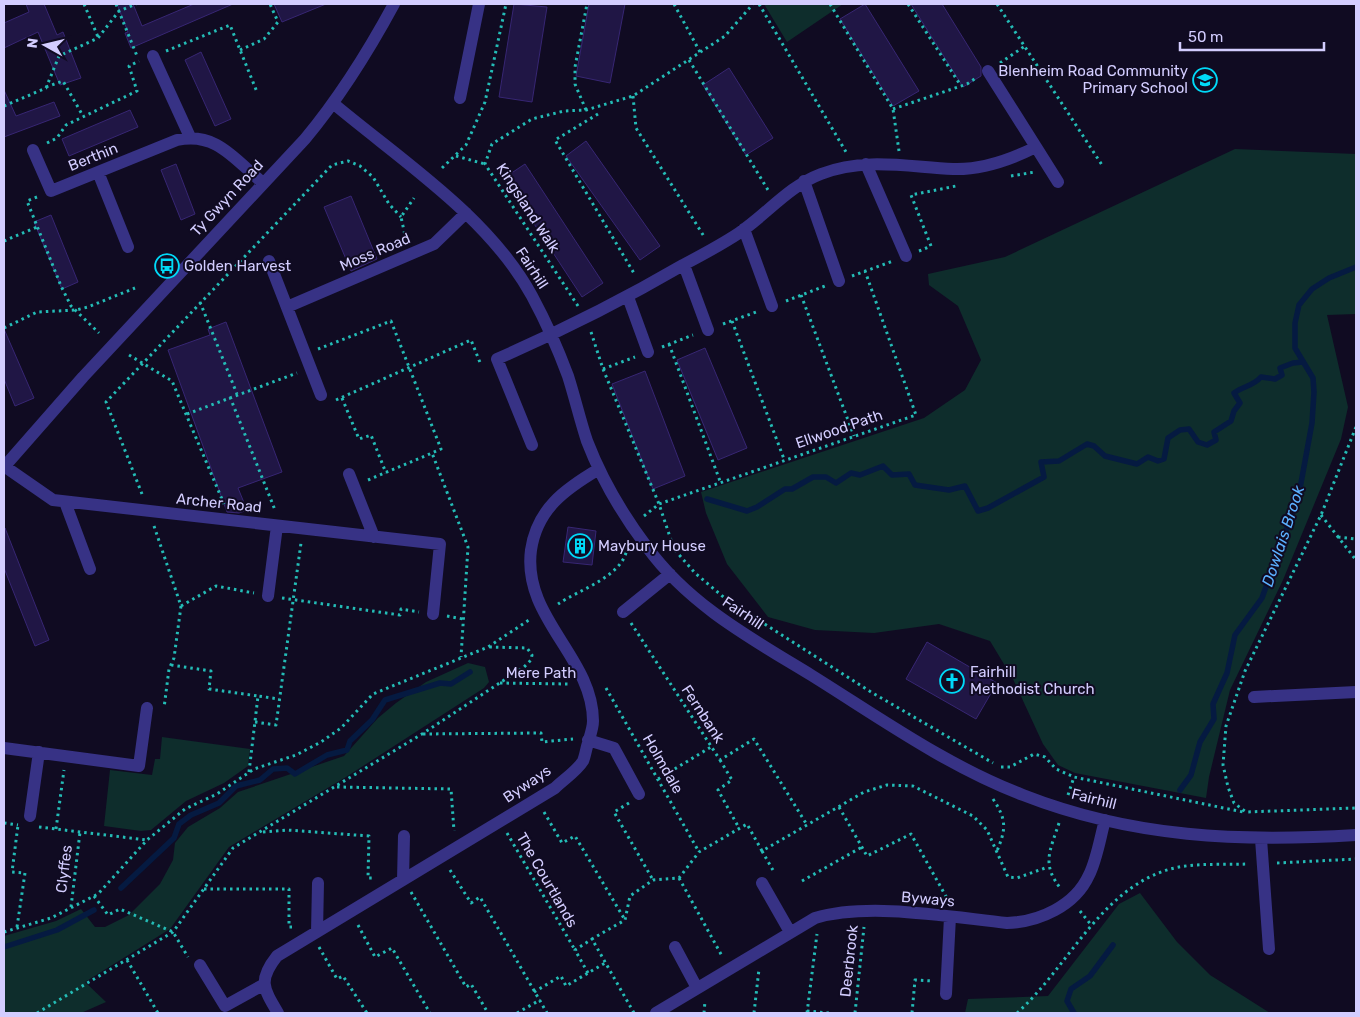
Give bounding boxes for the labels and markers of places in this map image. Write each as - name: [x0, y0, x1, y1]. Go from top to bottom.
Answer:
- place label: Blenheim Road Community Primary School: [998, 62, 1188, 97]
- school or university icon: Blenheim Road Community Primary School: [1192, 67, 1218, 93]
- bus stop icon: Golden Harvest: [154, 253, 180, 279]
- place label: Golden Harvest: [184, 257, 291, 275]
- building icon: Maybury House: [567, 533, 593, 559]
- place label: Maybury House: [598, 537, 706, 555]
- place label: Fairhill Methodist Church: [970, 663, 1095, 698]
- church icon: Fairhill Methodist Church: [939, 668, 965, 694]

